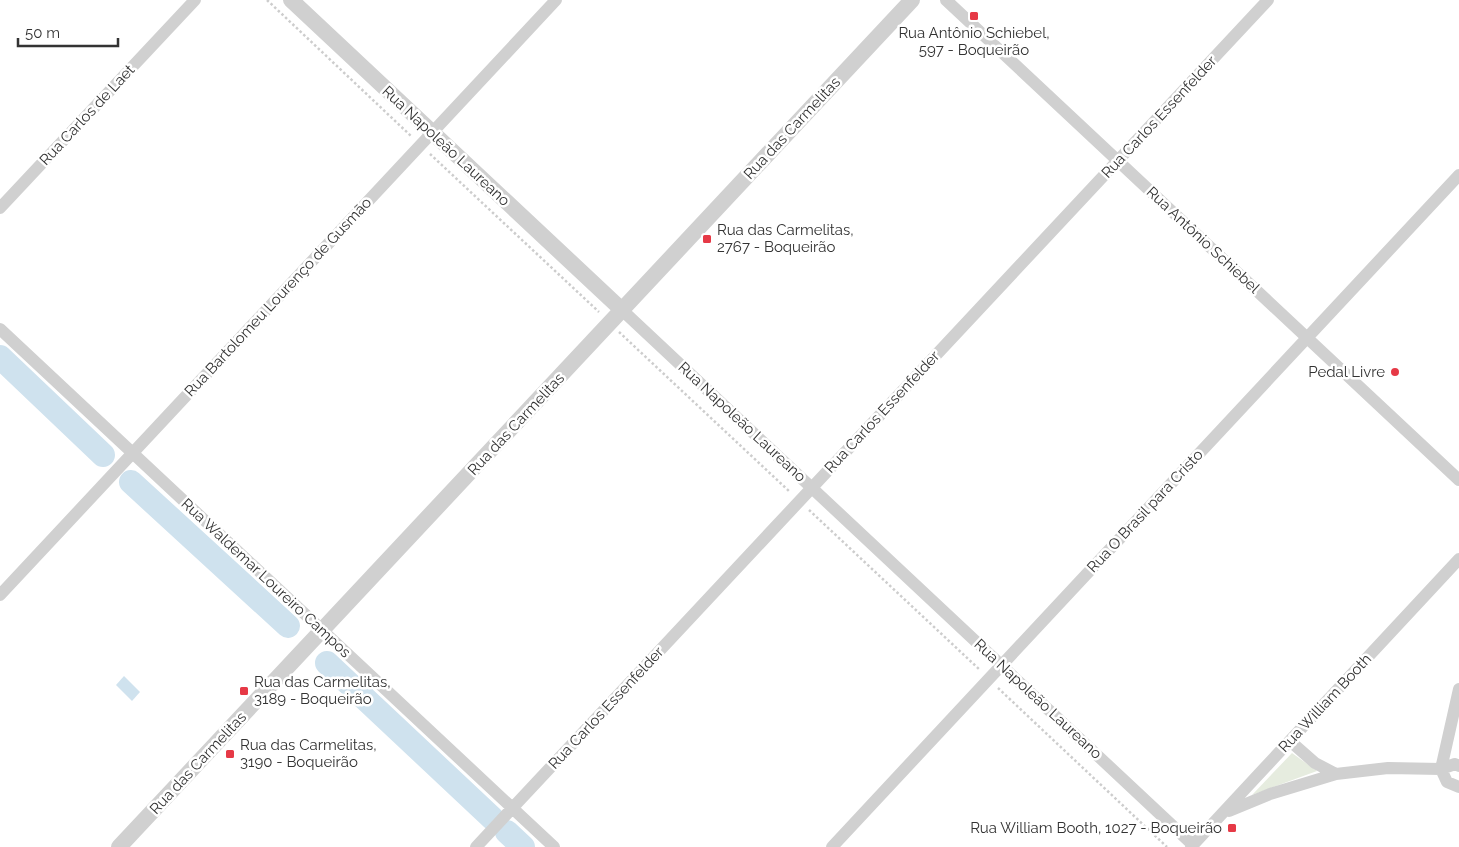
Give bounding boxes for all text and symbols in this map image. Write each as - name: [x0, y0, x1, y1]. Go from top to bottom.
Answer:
- marker: Rua Antônio Schiebel, 597 - Boqueirão: [968, 10, 980, 22]
- scale bar: [18, 15, 118, 47]
- text: 50 m: [25, 24, 60, 42]
- place label: Rua Antônio Schiebel, 597 - Boqueirão: [898, 24, 1050, 59]
- street label: Rua Carlos Essenfelder: [1098, 52, 1221, 182]
- street label: Rua Carlos de Laet: [36, 61, 138, 169]
- street label: Rua das Carmelitas: [740, 73, 844, 183]
- street label: Rua Napoleão Laureano: [379, 82, 514, 210]
- street label: Rua Antônio Schiebel: [1143, 183, 1264, 298]
- street label: Rua Bartolomeu Lourenço de Gusmão: [181, 194, 375, 400]
- place label: Rua das Carmelitas, 2767 - Boqueirão: [717, 221, 854, 256]
- marker: Rua das Carmelitas, 2767 - Boqueirão: [701, 233, 713, 245]
- street label: Rua Carlos Essenfelder: [821, 347, 944, 477]
- street label: Rua Napoleão Laureano: [675, 358, 810, 486]
- place label: Pedal Livre: [1308, 363, 1385, 381]
- marker: Pedal Livre: [1389, 366, 1401, 378]
- street label: Rua das Carmelitas: [464, 369, 568, 479]
- street label: Rua O Brasil para Cristo: [1083, 446, 1207, 576]
- street label: Rua Waldemar Loureiro Campos: [178, 495, 354, 661]
- street label: Rua Napoleão Laureano: [971, 635, 1106, 763]
- street label: Rua Carlos Essenfelder: [545, 643, 668, 773]
- street label: Rua William Booth: [1275, 650, 1375, 756]
- place label: Rua das Carmelitas, 3189 - Boqueirão: [254, 673, 391, 708]
- marker: Rua das Carmelitas, 3189 - Boqueirão: [238, 685, 250, 697]
- street label: Rua das Carmelitas: [146, 708, 250, 818]
- place label: Rua das Carmelitas, 3190 - Boqueirão: [240, 736, 377, 771]
- marker: Rua das Carmelitas, 3190 - Boqueirão: [224, 748, 236, 760]
- place label: Rua William Booth, 1027 - Boqueirão: [970, 819, 1222, 837]
- marker: Rua William Booth, 1027 - Boqueirão: [1226, 822, 1238, 834]

